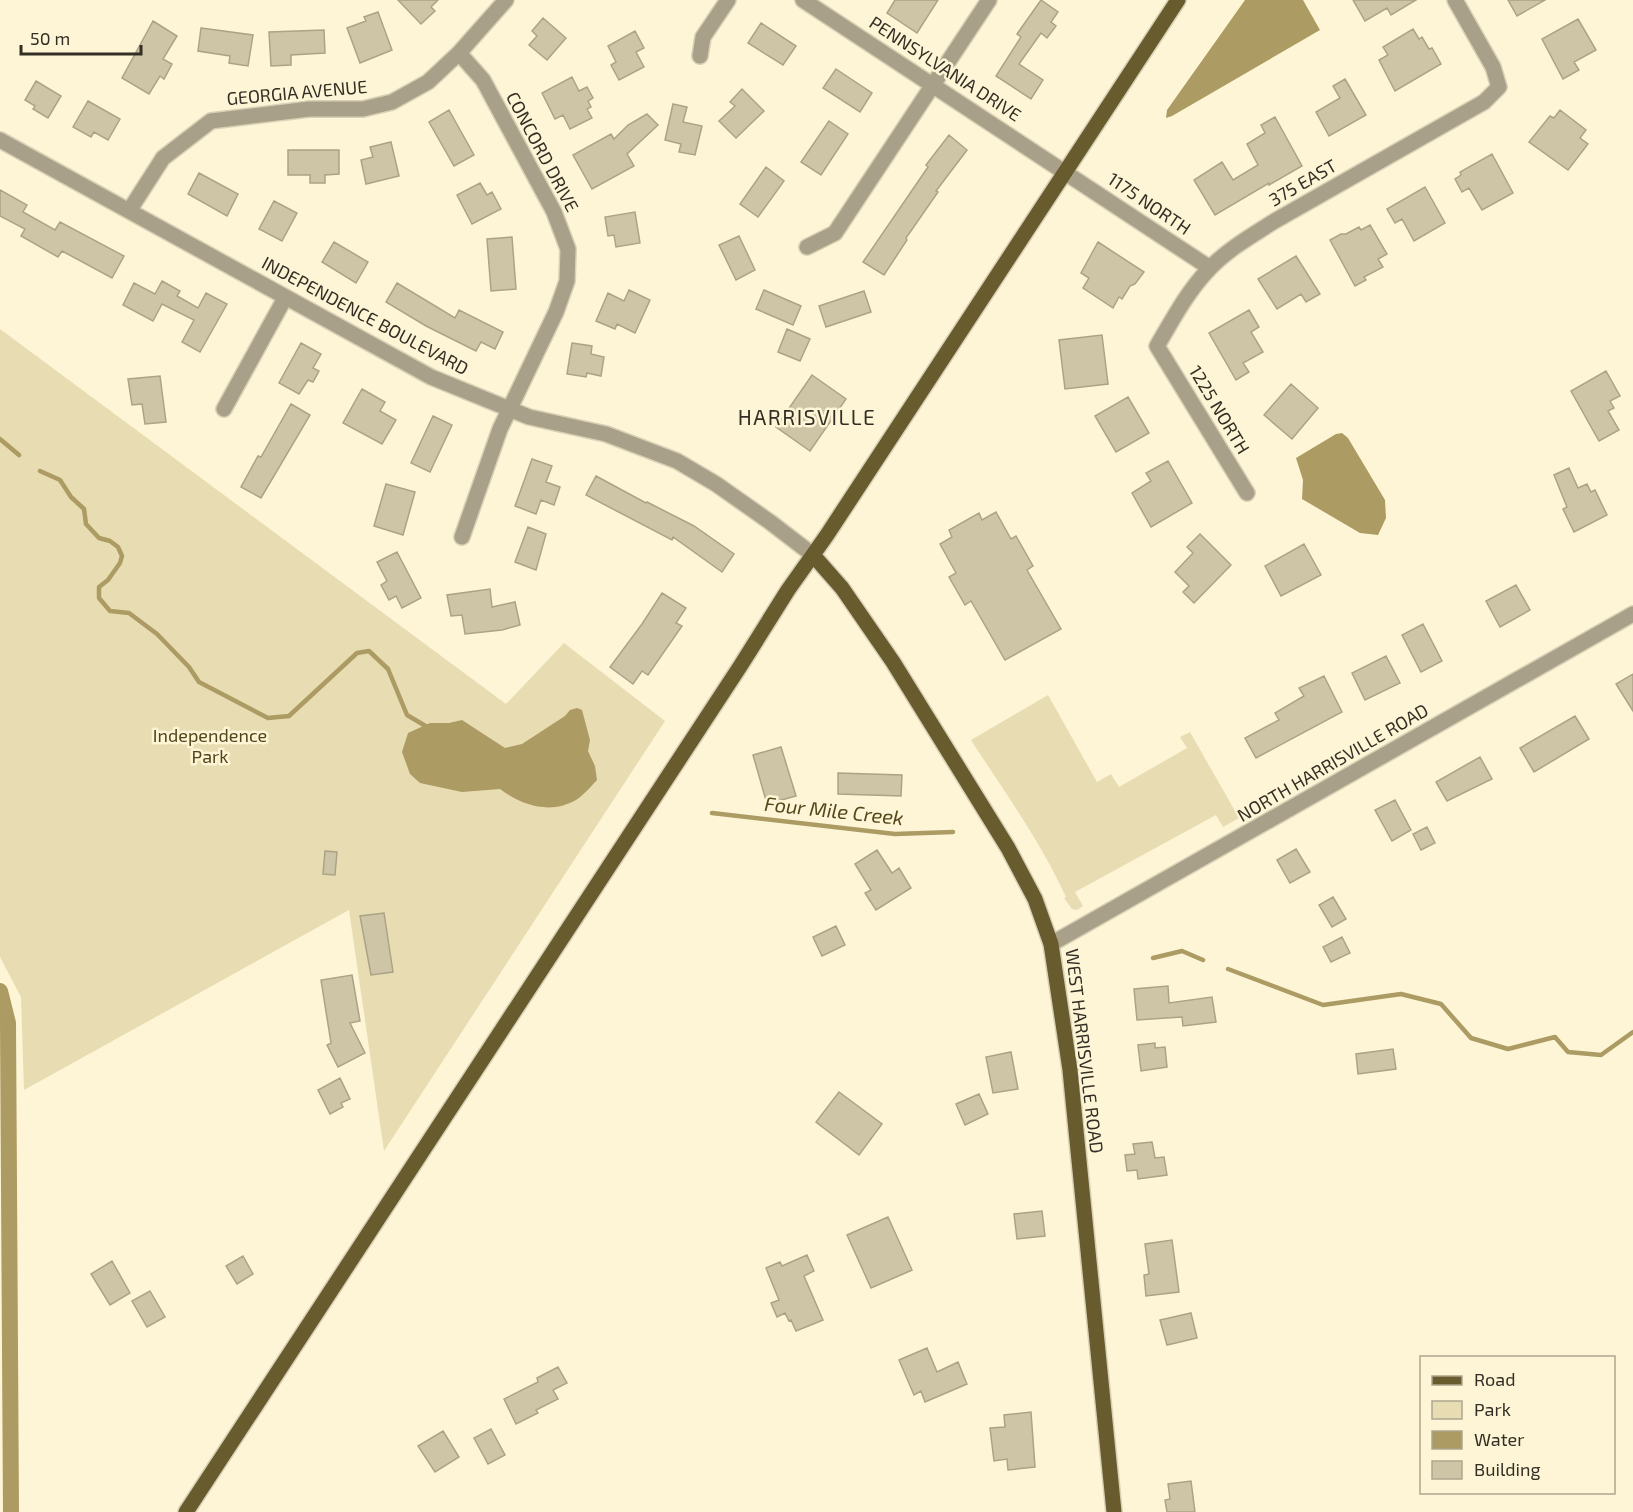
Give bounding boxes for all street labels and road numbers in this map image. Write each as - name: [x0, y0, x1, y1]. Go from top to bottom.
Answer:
- street label: PENNSYLVANIA DRIVE: [865, 11, 1026, 126]
- street label: GEORGIA AVENUE: [226, 75, 368, 109]
- street label: CONCORD DRIVE: [502, 88, 584, 215]
- street label: 375 EAST: [1265, 154, 1341, 210]
- street label: 1175 NORTH: [1104, 167, 1195, 239]
- street label: INDEPENDENCE BOULEVARD: [258, 251, 473, 379]
- street label: 1225 NORTH: [1185, 361, 1255, 458]
- street label: NORTH HARRISVILLE ROAD: [1233, 698, 1432, 826]
- street label: WEST HARRISVILLE ROAD: [1062, 947, 1108, 1154]

